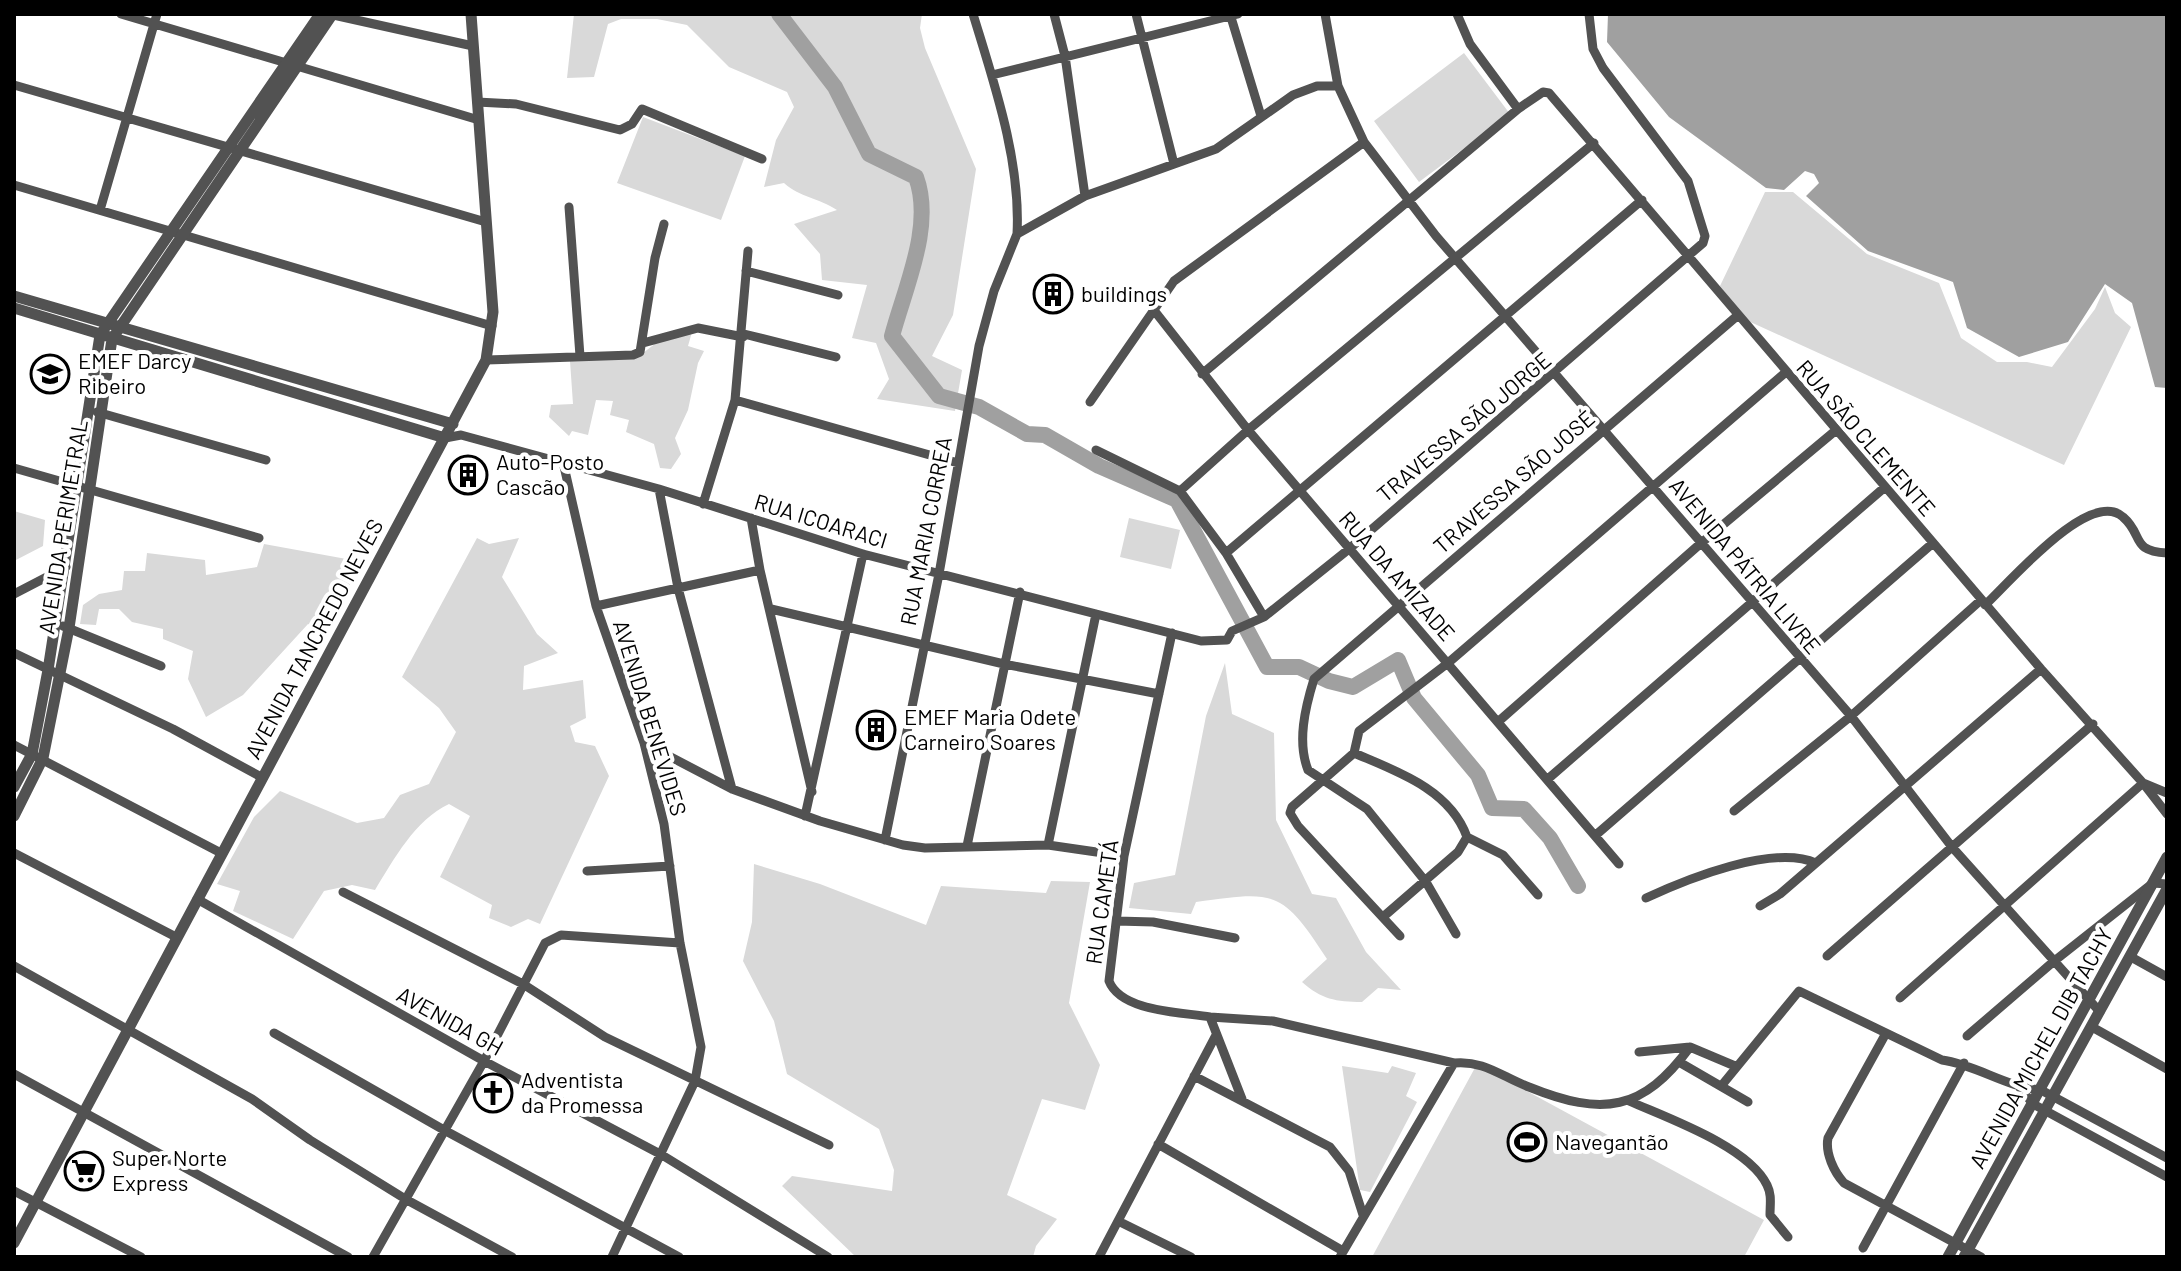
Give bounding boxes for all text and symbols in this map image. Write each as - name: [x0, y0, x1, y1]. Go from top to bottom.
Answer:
- building icon: buildings: [1032, 273, 1074, 315]
- place label: buildings: [1081, 280, 1167, 306]
- street label: TRAVESSA SÃO JORGE: [1371, 346, 1556, 507]
- place label: EMEF Darcy Ribeiro: [78, 347, 191, 398]
- school or university icon: EMEF Darcy Ribeiro: [29, 353, 71, 395]
- street label: RUA SÃO CLEMENTE: [1792, 354, 1942, 521]
- street label: TRAVESSA SÃO JOSÉ: [1428, 404, 1599, 558]
- street label: AVENIDA PERIMETRAL: [32, 418, 92, 636]
- street label: RUA MARIA CORREA: [894, 434, 956, 627]
- place label: Auto-Posto Cascão: [496, 448, 604, 499]
- building icon: Auto-Posto Cascão: [447, 454, 489, 496]
- street label: AVENIDA PÁTRIA LIVRE: [1665, 472, 1827, 659]
- street label: RUA ICOARACI: [752, 487, 891, 553]
- street label: RUA DA AMIZADE: [1334, 505, 1461, 645]
- street label: AVENIDA TANCREDO NEVES: [239, 514, 387, 763]
- street label: AVENIDA BENEVIDES: [609, 617, 693, 819]
- place label: EMEF Maria Odete Carneiro Soares: [904, 703, 1076, 754]
- building icon: EMEF Maria Odete Carneiro Soares: [855, 709, 897, 751]
- street label: RUA CAMETÁ: [1079, 838, 1123, 966]
- street label: AVENIDA MICHEL DIB TACHY: [1963, 923, 2117, 1172]
- street label: AVENIDA GH: [393, 980, 508, 1060]
- place label: Adventista da Promessa: [521, 1066, 643, 1117]
- church icon: Adventista da Promessa: [472, 1072, 514, 1114]
- sports icon: Navegantão: [1506, 1121, 1548, 1163]
- place label: Navegantão: [1555, 1128, 1669, 1154]
- place label: Super Norte Express: [112, 1144, 227, 1195]
- supermarket icon: Super Norte Express: [63, 1150, 105, 1192]

